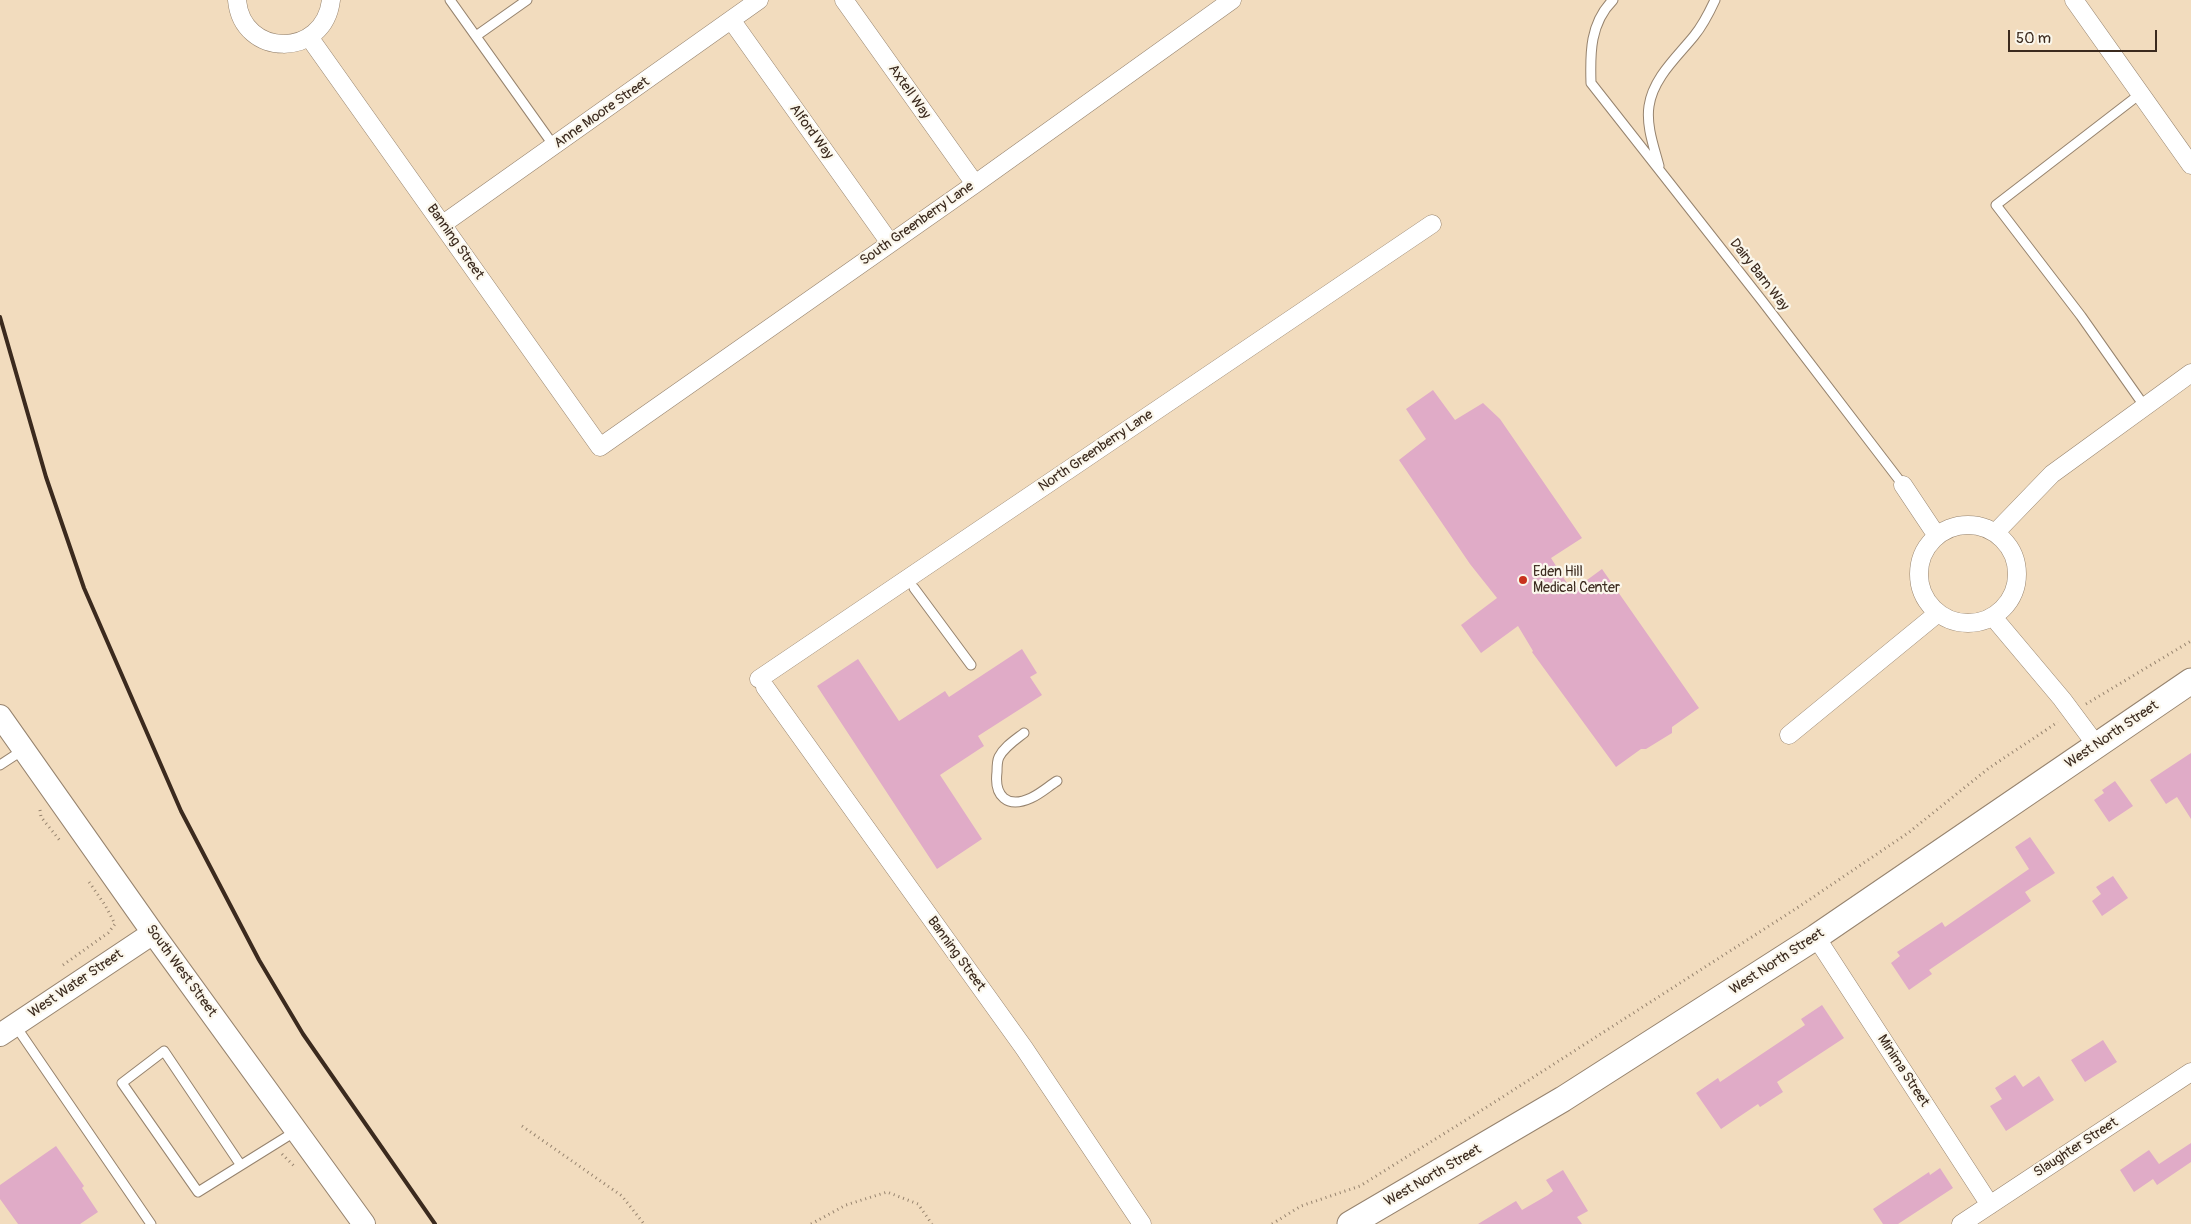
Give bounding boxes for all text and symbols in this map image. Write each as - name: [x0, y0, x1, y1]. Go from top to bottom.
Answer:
- scale bar: [2011, 20, 2160, 52]
- text: 50 m: [2016, 29, 2051, 48]
- street label: Axtell Way: [884, 61, 934, 123]
- street label: Anne Moore Street: [551, 74, 653, 152]
- street label: Alford Way: [785, 101, 837, 163]
- street label: South Greenberry Lane: [857, 178, 977, 270]
- street label: Banning Street: [423, 201, 487, 283]
- street label: Dairy Barn Way: [1726, 236, 1792, 314]
- street label: North Greenberry Lane: [1036, 406, 1156, 496]
- place label: Eden Hill Medical Center: [1533, 564, 1620, 596]
- marker: Eden Hill Medical Center: [1517, 574, 1529, 586]
- street label: West North Street: [2062, 698, 2162, 772]
- street label: Banning Street: [923, 913, 989, 995]
- street label: South West Street: [142, 922, 220, 1020]
- street label: West North Street: [1727, 925, 1827, 999]
- street label: West Water Street: [26, 946, 126, 1022]
- street label: Minima Street: [1873, 1032, 1933, 1110]
- street label: Slaughter Street: [2031, 1115, 2121, 1181]
- street label: West North Street: [1382, 1141, 1484, 1211]

